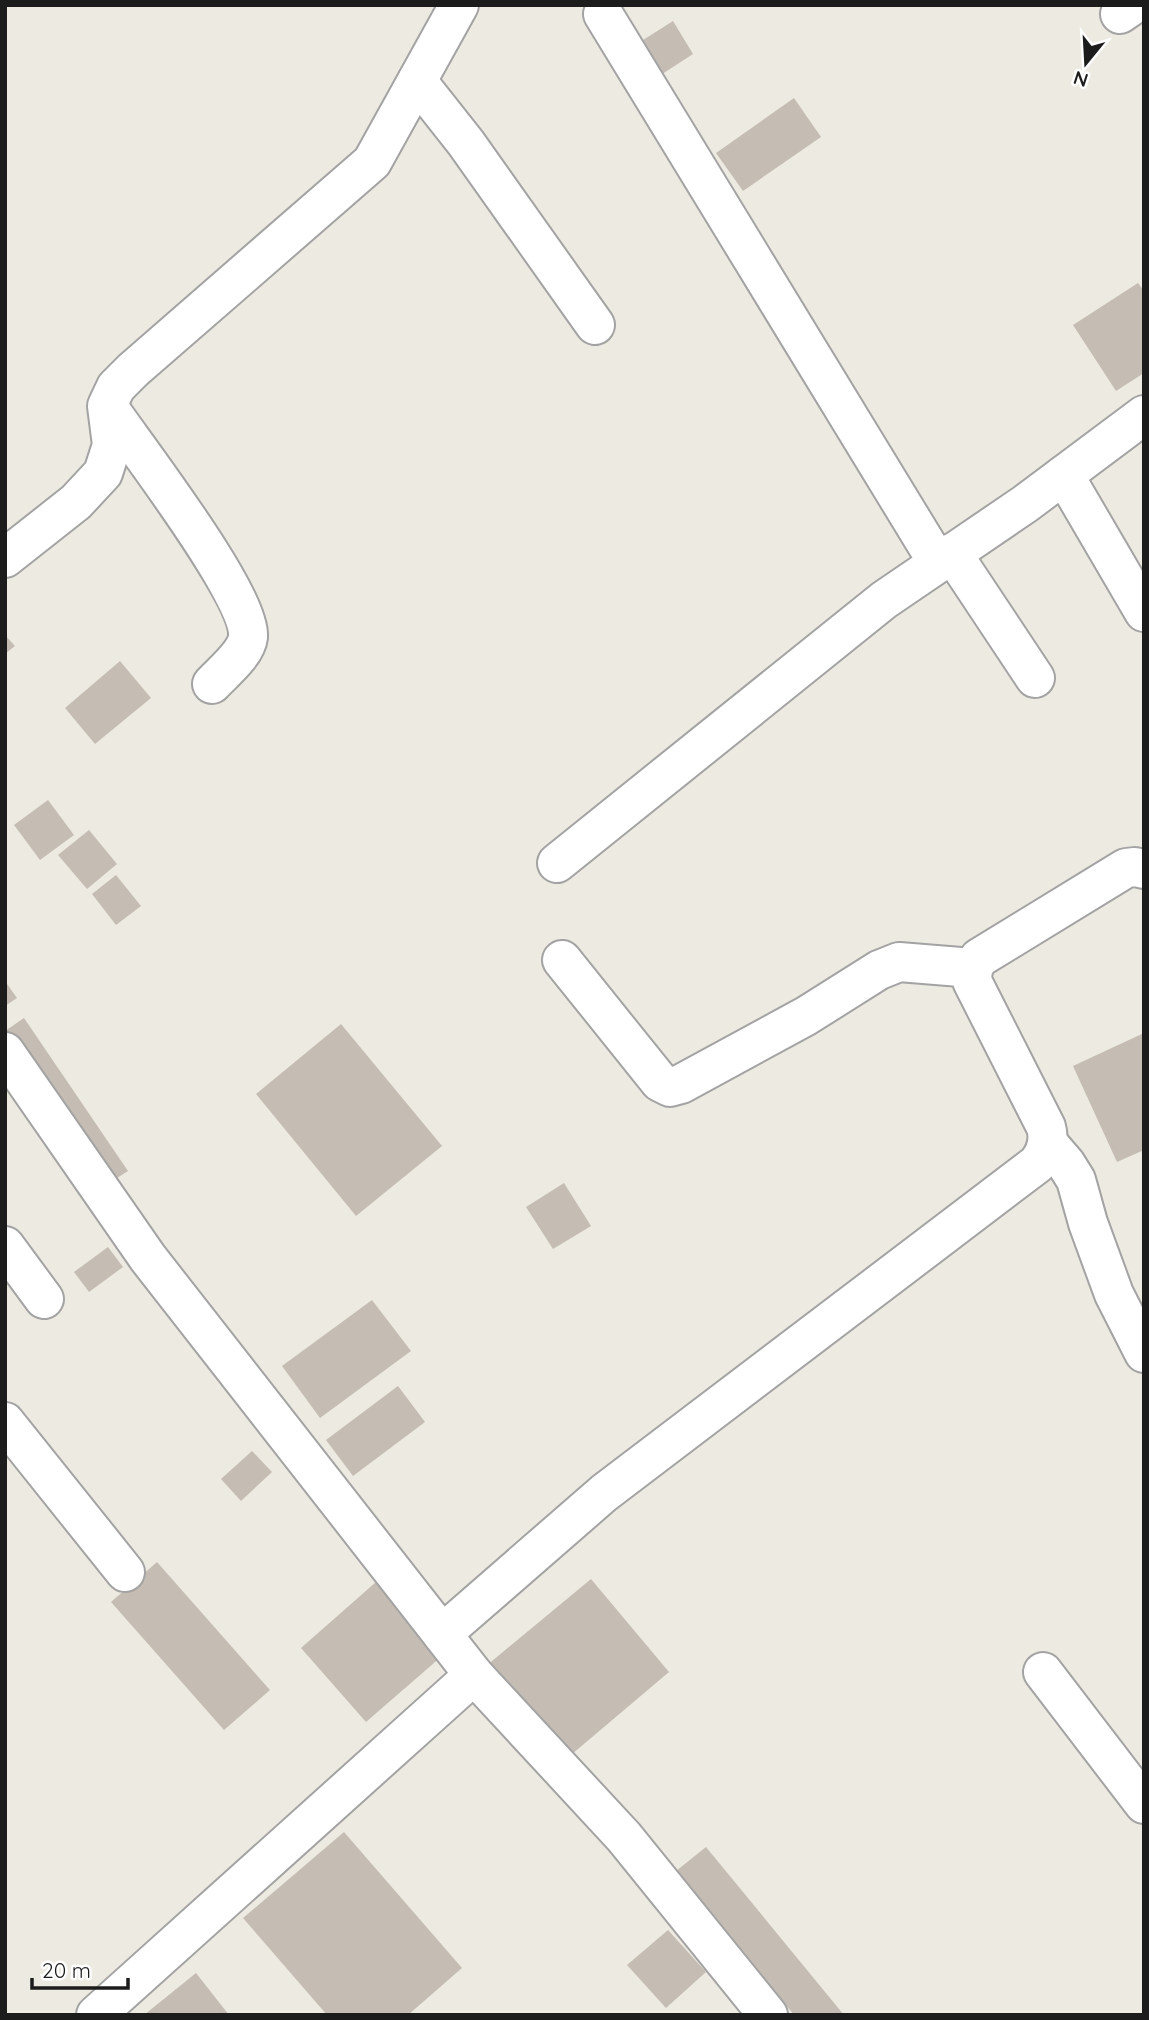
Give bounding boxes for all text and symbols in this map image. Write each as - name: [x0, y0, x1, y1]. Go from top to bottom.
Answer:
- north arrow: [1051, 28, 1121, 98]
- text: N: [1070, 66, 1091, 93]
- scale bar: [32, 1946, 128, 1990]
- text: 20 m: [42, 1957, 91, 1983]

